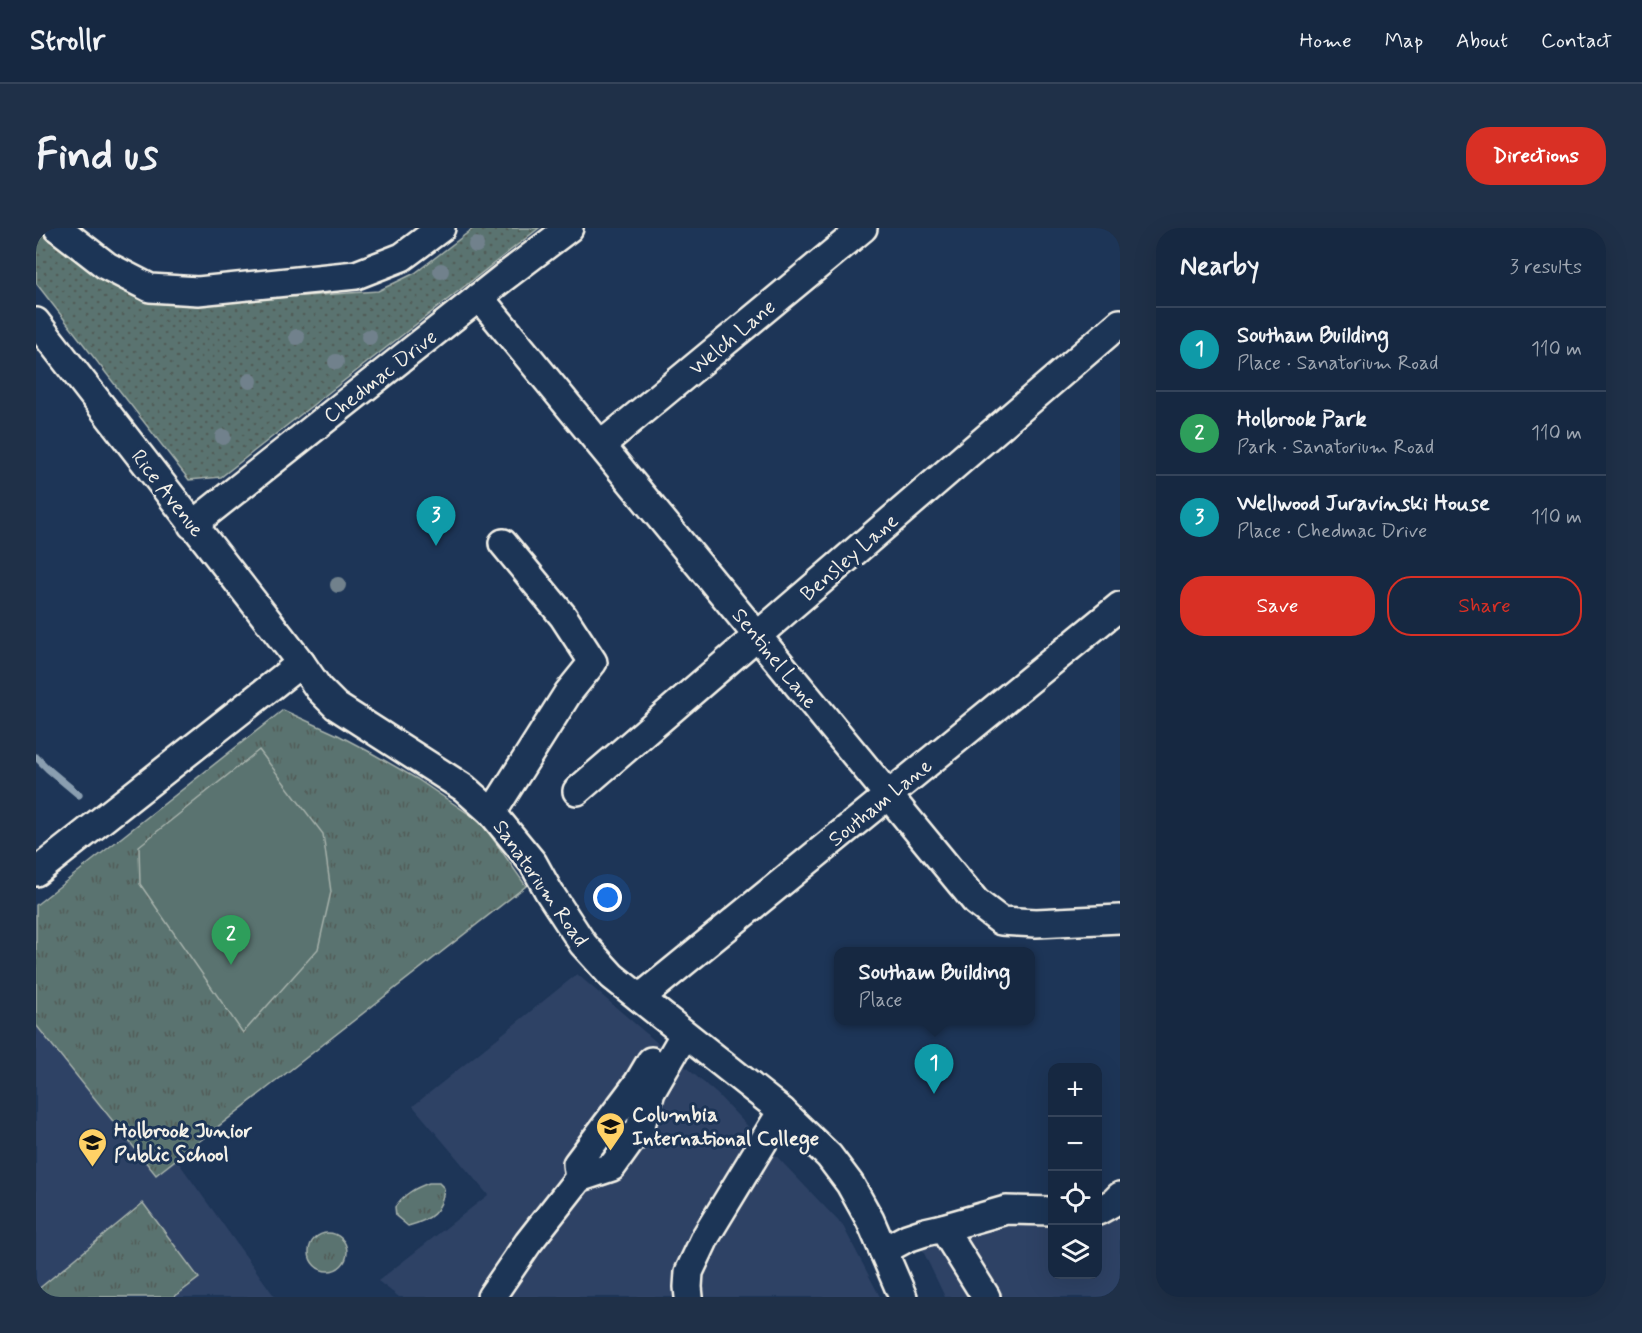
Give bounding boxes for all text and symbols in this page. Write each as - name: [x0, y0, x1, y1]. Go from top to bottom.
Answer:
- text: Strollr: [30, 23, 105, 60]
- text: Home: [1300, 27, 1352, 55]
- text: Map: [1385, 27, 1423, 55]
- text: About: [1456, 27, 1508, 55]
- text: Contact: [1541, 27, 1612, 55]
- button: Directions: [1466, 127, 1606, 185]
- text: Find us: [36, 129, 158, 184]
- text: Nearby: [1180, 250, 1259, 284]
- text: 3 results: [1510, 254, 1582, 281]
- street label: Welch Lane: [683, 293, 782, 382]
- text: Southam Building: [1237, 322, 1389, 350]
- street label: Chedmac Drive: [318, 323, 443, 430]
- text: 1: [1195, 336, 1204, 363]
- text: 110 m: [1531, 336, 1582, 363]
- text: Place · Sanatorium Road: [1237, 350, 1438, 377]
- text: Holbrook Park: [1237, 406, 1367, 434]
- text: 2: [1195, 420, 1204, 447]
- text: 110 m: [1531, 420, 1582, 447]
- text: Park · Sanatorium Road: [1237, 434, 1434, 461]
- street label: Rice Avenue: [124, 444, 210, 543]
- text: Wellwood Juravinski House: [1237, 490, 1490, 518]
- pin: 3: [416, 496, 456, 546]
- text: 3: [1195, 504, 1204, 531]
- text: 110 m: [1531, 504, 1582, 531]
- street label: Bensley Lane: [795, 507, 905, 608]
- text: Place · Chedmac Drive: [1237, 518, 1427, 545]
- button: Save: [1180, 576, 1375, 636]
- button: Share: [1387, 576, 1582, 636]
- street label: Sentinel Lane: [725, 602, 824, 715]
- street label: Southam Lane: [823, 752, 939, 853]
- street label: Sanatorium Road: [486, 814, 594, 953]
- your location: [593, 883, 622, 912]
- pin: 2: [212, 916, 250, 965]
- popup: [834, 947, 1035, 1025]
- text: Southam Building: [859, 959, 1010, 987]
- text: Place: [859, 987, 903, 1014]
- pin: 1: [914, 1044, 954, 1094]
- map controls: [1048, 1063, 1102, 1279]
- button: +: [1048, 1063, 1102, 1117]
- place label: Columbia International College: [632, 1101, 819, 1155]
- school or university icon: Columbia International College: [595, 1110, 627, 1152]
- place label: Holbrook Junior Public School: [114, 1117, 253, 1169]
- button: −: [1048, 1117, 1102, 1171]
- school or university icon: Holbrook Junior Public School: [77, 1126, 109, 1168]
- button: locate: [1048, 1171, 1102, 1225]
- button: layers: [1048, 1225, 1102, 1279]

